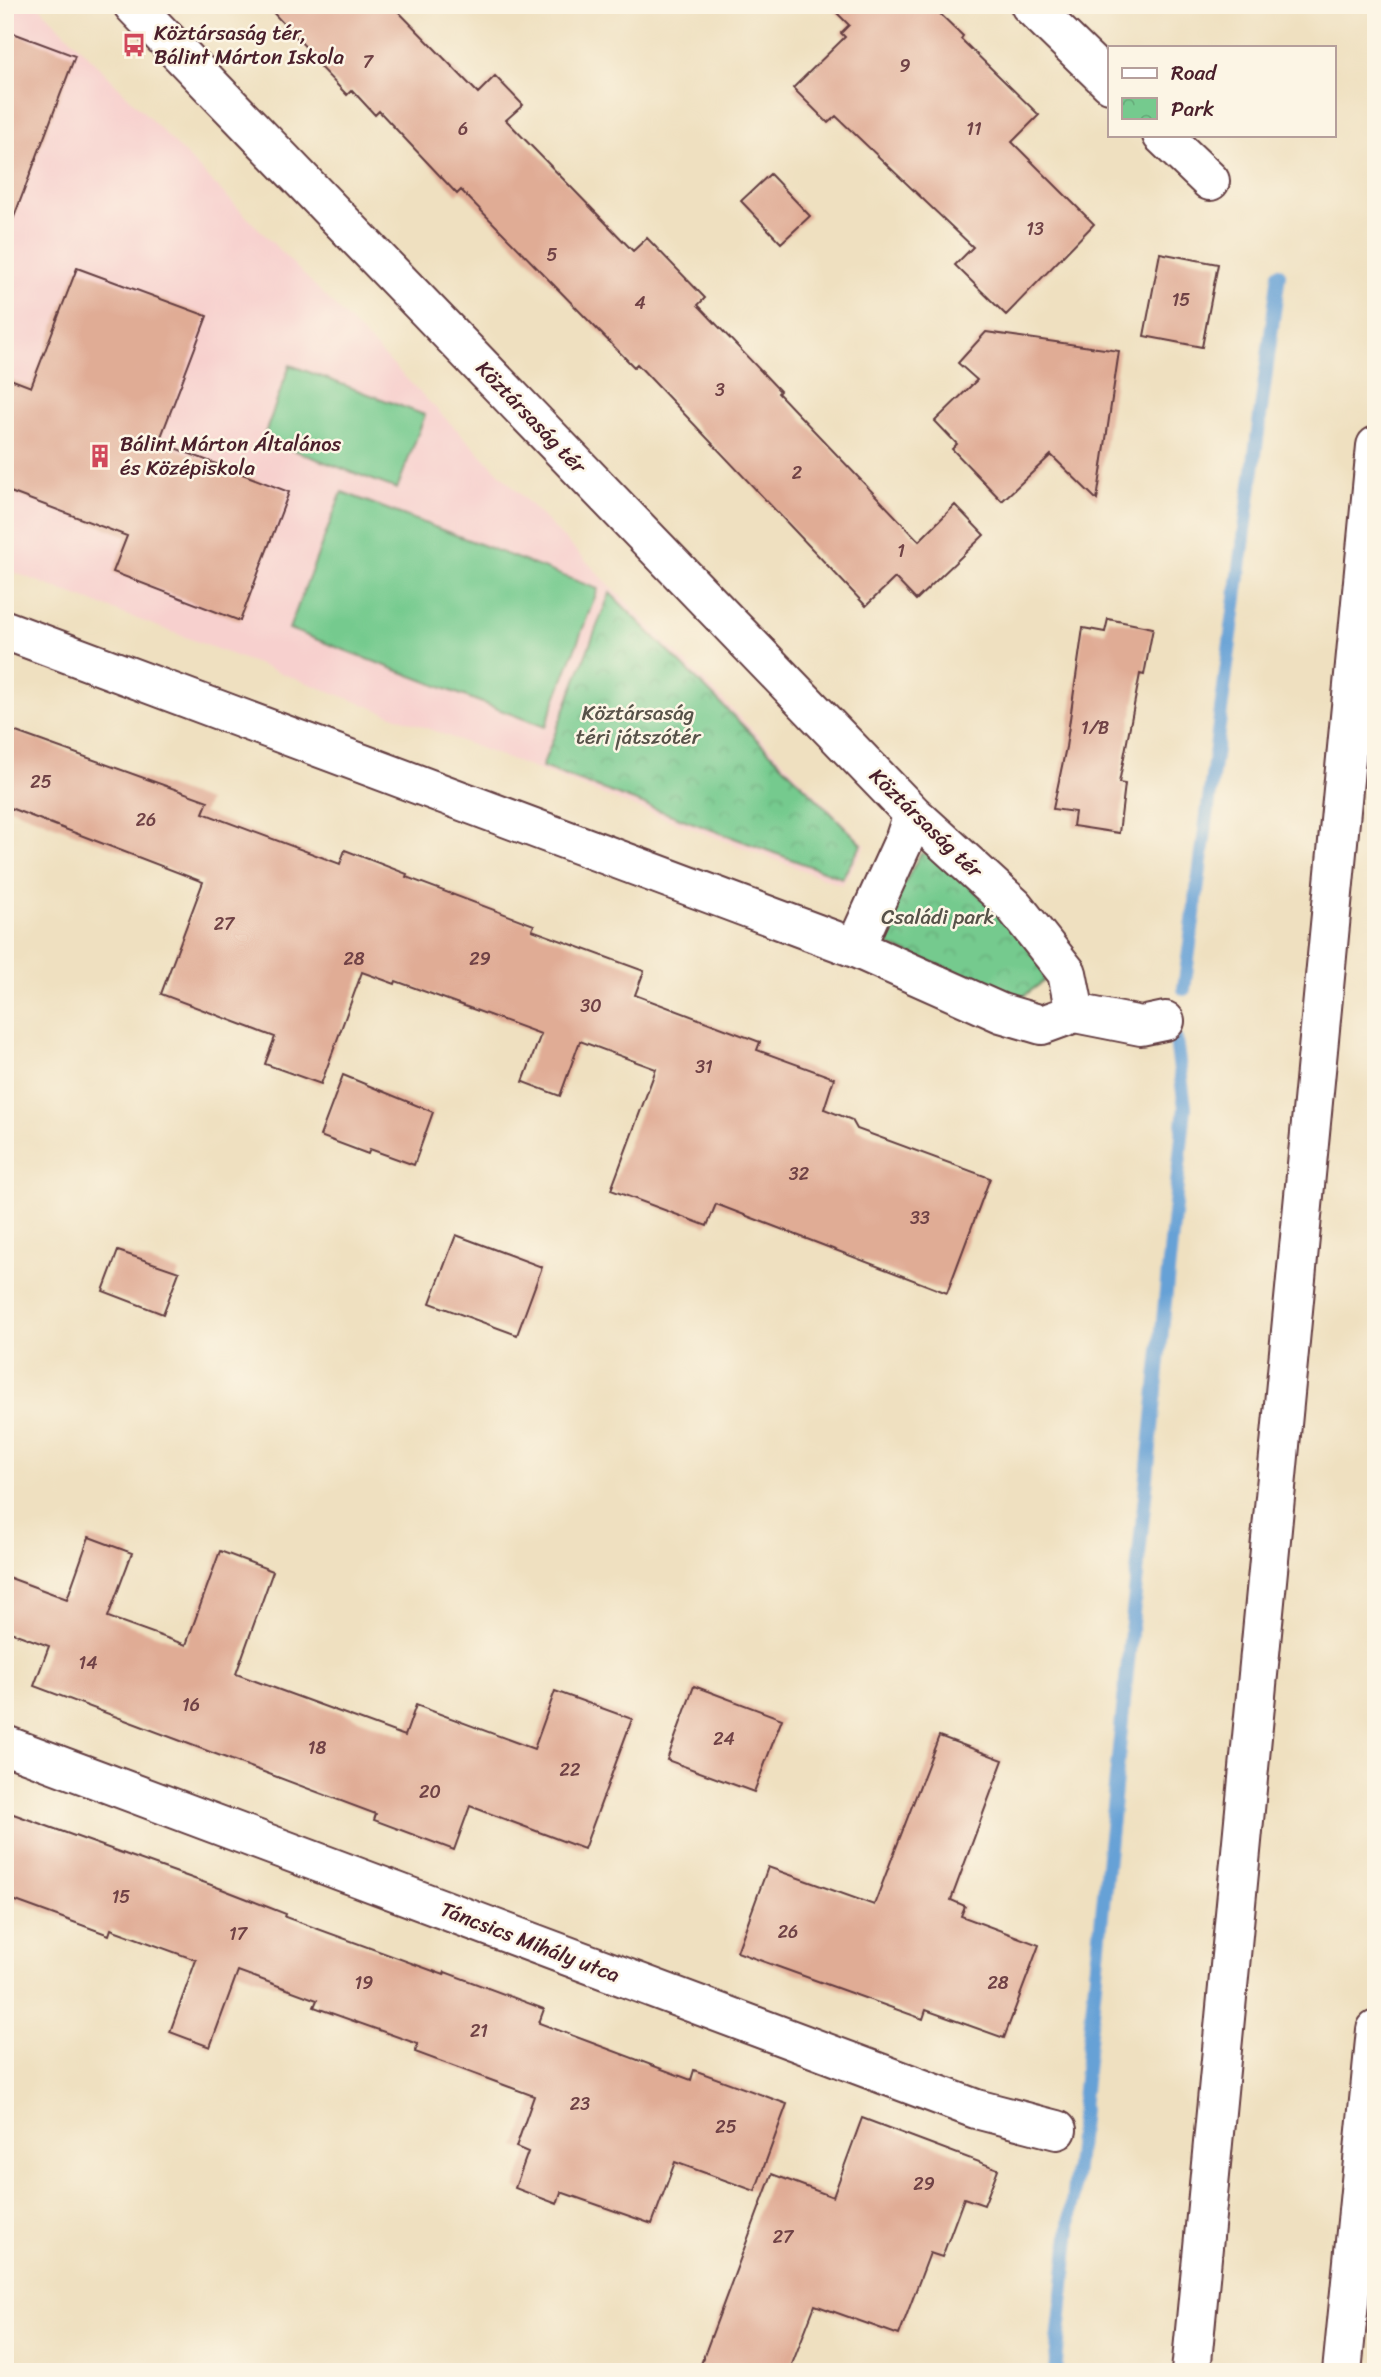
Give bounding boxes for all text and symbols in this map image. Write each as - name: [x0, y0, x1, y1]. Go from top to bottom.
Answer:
- place label: Köztársaság tér, Bálint Márton Iskola: [154, 14, 345, 76]
- bus stop icon: Köztársaság tér, Bálint Márton Iskola: [120, 31, 148, 59]
- house number: 7: [363, 46, 375, 78]
- legend: [1108, 46, 1336, 136]
- house number: 9: [899, 50, 911, 82]
- text: Road: [1171, 54, 1218, 92]
- text: Park: [1171, 90, 1214, 128]
- house number: 6: [458, 113, 468, 145]
- house number: 11: [966, 113, 982, 145]
- house number: 13: [1026, 213, 1044, 245]
- house number: 5: [547, 239, 558, 271]
- house number: 15: [1172, 284, 1190, 316]
- house number: 4: [634, 287, 646, 319]
- street label: Köztársaság tér: [466, 351, 597, 484]
- house number: 3: [715, 374, 725, 406]
- place label: Bálint Márton Általános és Középiskola: [120, 425, 342, 487]
- building icon: Bálint Márton Általános és Középiskola: [86, 442, 114, 470]
- house number: 2: [792, 457, 802, 489]
- house number: 1: [897, 535, 905, 567]
- park label: Köztársaság téri játszótér: [576, 694, 702, 756]
- house number: 1/B: [1081, 712, 1109, 744]
- street label: Köztársaság tér: [860, 758, 993, 889]
- house number: 25: [30, 766, 52, 798]
- house number: 26: [136, 804, 156, 836]
- park label: Családi park: [881, 898, 995, 936]
- house number: 27: [214, 908, 236, 940]
- house number: 28: [343, 943, 365, 975]
- house number: 29: [469, 943, 491, 975]
- house number: 30: [580, 990, 602, 1022]
- house number: 31: [695, 1051, 713, 1083]
- house number: 32: [789, 1158, 809, 1190]
- house number: 33: [910, 1202, 930, 1234]
- house number: 14: [79, 1647, 97, 1679]
- house number: 16: [182, 1689, 200, 1721]
- house number: 24: [713, 1723, 735, 1755]
- house number: 18: [308, 1732, 326, 1764]
- house number: 22: [560, 1754, 580, 1786]
- house number: 20: [419, 1776, 441, 1808]
- house number: 15: [112, 1881, 130, 1913]
- street label: Táncsics Mihály utca: [435, 1890, 626, 1994]
- house number: 26: [778, 1916, 798, 1948]
- house number: 17: [229, 1918, 249, 1950]
- house number: 19: [355, 1967, 373, 1999]
- house number: 28: [987, 1967, 1009, 1999]
- house number: 21: [470, 2015, 488, 2047]
- house number: 23: [570, 2088, 590, 2120]
- house number: 25: [715, 2111, 737, 2143]
- house number: 29: [913, 2168, 935, 2200]
- house number: 27: [773, 2221, 795, 2253]

